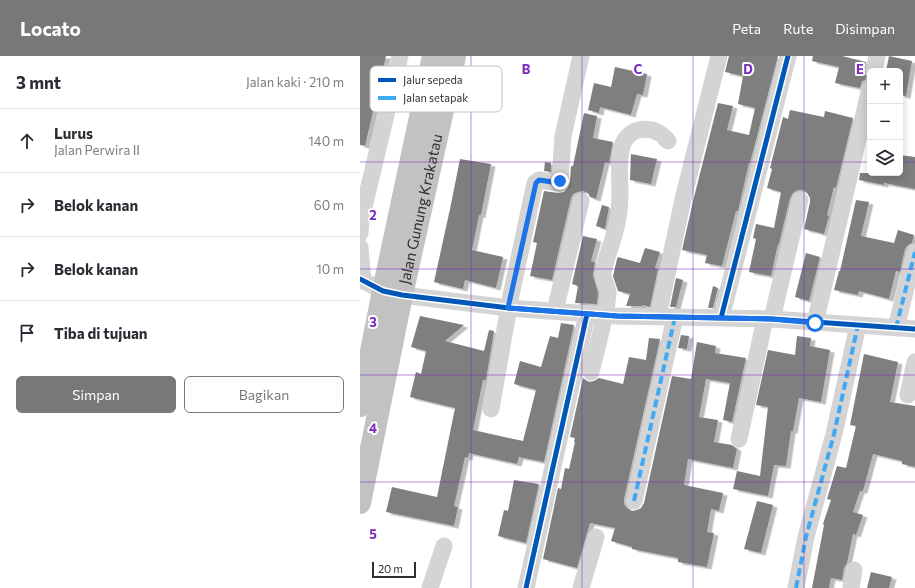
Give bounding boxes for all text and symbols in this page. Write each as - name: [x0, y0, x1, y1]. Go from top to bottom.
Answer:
- text: Locato: [20, 17, 81, 40]
- text: Peta: [732, 20, 761, 37]
- text: Rute: [783, 20, 813, 37]
- text: Disimpan: [835, 20, 895, 37]
- text: B: [522, 61, 531, 77]
- text: C: [634, 61, 643, 77]
- text: D: [743, 61, 753, 77]
- text: E: [856, 61, 864, 77]
- legend: [370, 66, 502, 112]
- map controls: [867, 68, 903, 176]
- button: +: [867, 68, 903, 104]
- text: 3 mnt: [16, 72, 61, 93]
- text: Jalur sepeda: [403, 73, 463, 87]
- text: Jalan kaki · 210 m: [246, 74, 344, 90]
- text: Jalan setapak: [403, 91, 468, 105]
- button: −: [867, 104, 903, 140]
- text: Lurus: [54, 124, 93, 142]
- icon: ahead: [16, 130, 38, 152]
- street label: Jalan Gunung Krakatau: [395, 132, 445, 286]
- text: 140 m: [308, 133, 344, 149]
- button: layers: [867, 140, 903, 176]
- text: Jalan Perwira II: [54, 142, 140, 158]
- route end: [551, 172, 569, 190]
- icon: right: [16, 194, 38, 216]
- text: Belok kanan: [54, 196, 138, 214]
- text: 60 m: [314, 197, 344, 213]
- text: 2: [369, 207, 377, 223]
- icon: right: [16, 258, 38, 280]
- text: Belok kanan: [54, 260, 138, 278]
- text: 10 m: [316, 261, 344, 277]
- text: 3: [369, 314, 377, 330]
- route start: [806, 314, 824, 332]
- icon: arrive: [16, 322, 38, 344]
- text: Tiba di tujuan: [54, 324, 148, 342]
- button: Simpan: [16, 376, 176, 413]
- button: Bagikan: [184, 376, 344, 413]
- text: 4: [369, 420, 377, 436]
- text: 5: [369, 526, 377, 542]
- scale bar: [372, 560, 416, 579]
- text: 20 m: [378, 562, 403, 575]

